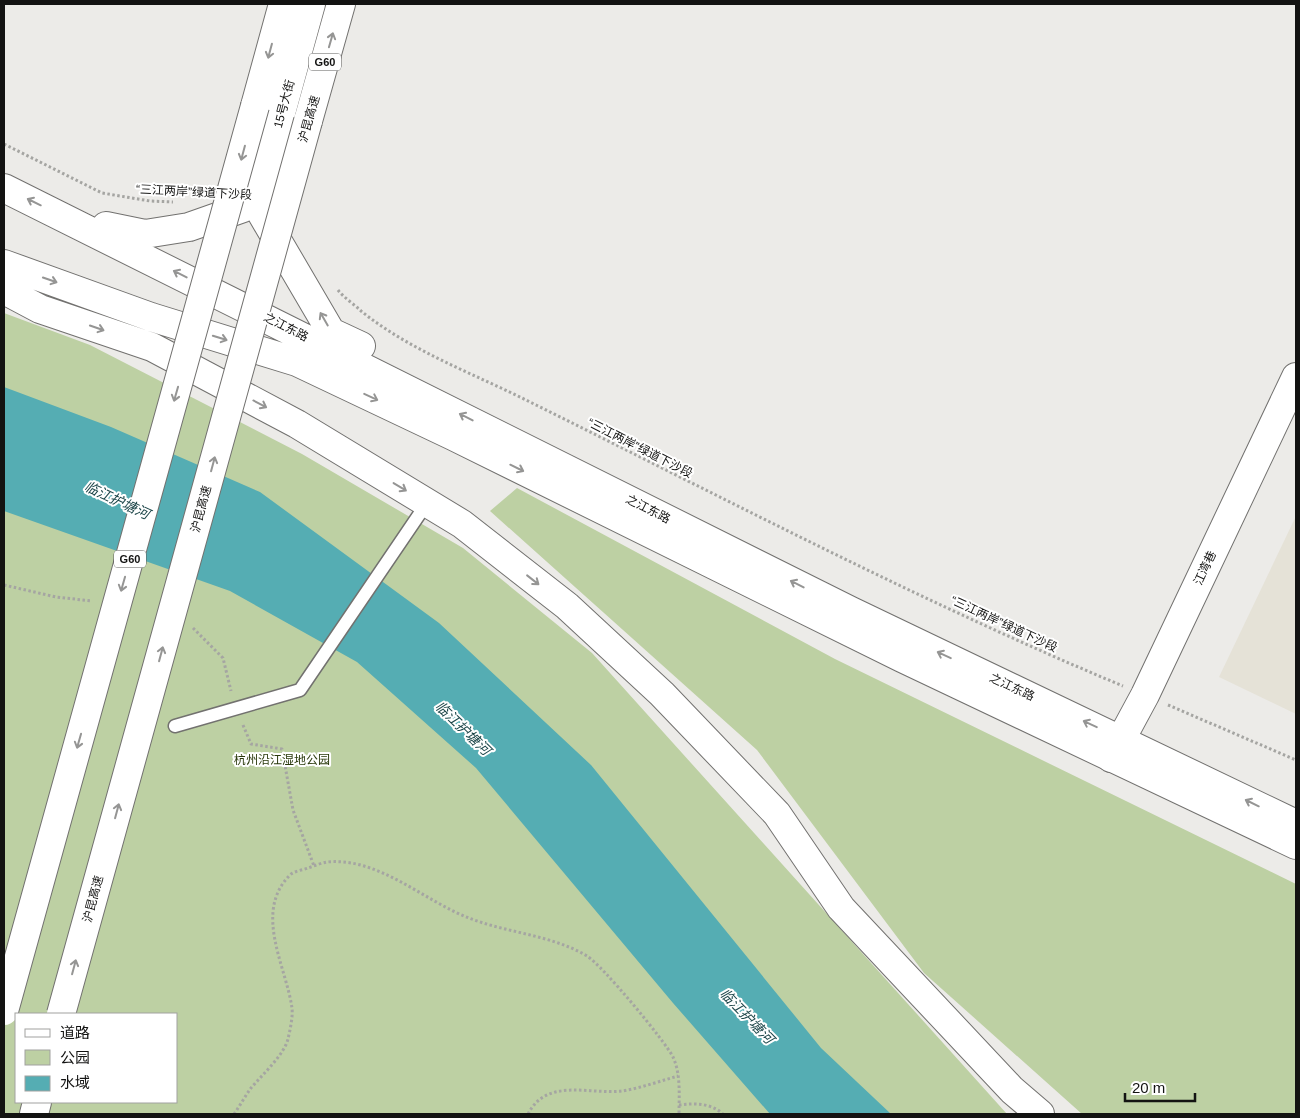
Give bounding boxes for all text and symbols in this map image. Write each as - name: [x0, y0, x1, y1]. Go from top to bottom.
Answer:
- one-way arrow: [327, 33, 336, 49]
- one-way arrow: [265, 42, 274, 58]
- road number: G60: [309, 54, 341, 70]
- street label: 15号大街: [271, 78, 297, 130]
- street label: 沪昆高速: [296, 94, 322, 144]
- one-way arrow: [238, 145, 247, 161]
- street label: “三江两岸”绿道下沙段: [136, 182, 252, 202]
- one-way arrow: [27, 197, 42, 206]
- one-way arrow: [173, 269, 188, 278]
- one-way arrow: [42, 276, 57, 285]
- street label: 之江东路: [261, 310, 311, 344]
- one-way arrow: [319, 312, 329, 327]
- one-way arrow: [89, 324, 104, 333]
- one-way arrow: [212, 333, 228, 343]
- one-way arrow: [171, 386, 181, 402]
- one-way arrow: [363, 393, 378, 402]
- one-way arrow: [252, 399, 267, 409]
- one-way arrow: [459, 412, 474, 421]
- street label: “三江两岸”绿道下沙段: [585, 415, 695, 481]
- one-way arrow: [209, 456, 218, 472]
- one-way arrow: [510, 463, 525, 473]
- water label: 临江护塘河: [82, 478, 155, 523]
- one-way arrow: [392, 482, 406, 492]
- street label: 沪昆高速: [188, 484, 214, 534]
- street label: 之江东路: [623, 492, 673, 526]
- street label: 江湾巷: [1191, 549, 1219, 587]
- road number: G60: [114, 550, 146, 568]
- one-way arrow: [526, 574, 539, 585]
- one-way arrow: [118, 576, 128, 592]
- one-way arrow: [790, 579, 805, 589]
- street label: “三江两岸”绿道下沙段: [948, 593, 1060, 655]
- one-way arrow: [156, 646, 166, 662]
- one-way arrow: [936, 649, 951, 659]
- street label: 之江东路: [987, 671, 1037, 703]
- water label: 临江护塘河: [432, 698, 496, 760]
- one-way arrow: [1083, 719, 1098, 728]
- one-way arrow: [74, 732, 84, 748]
- park label: 杭州沿江湿地公园: [234, 753, 330, 767]
- one-way arrow: [1245, 797, 1260, 807]
- one-way arrow: [113, 803, 123, 819]
- street label: 沪昆高速: [80, 874, 106, 924]
- one-way arrow: [70, 960, 80, 976]
- water label: 临江护塘河: [717, 985, 779, 1049]
- legend: [15, 1013, 178, 1103]
- text: 道路: [60, 1024, 90, 1041]
- text: 公园: [60, 1049, 90, 1066]
- scale bar: [1125, 1070, 1195, 1102]
- text: 水域: [60, 1074, 90, 1091]
- text: 20 m: [1132, 1079, 1165, 1096]

